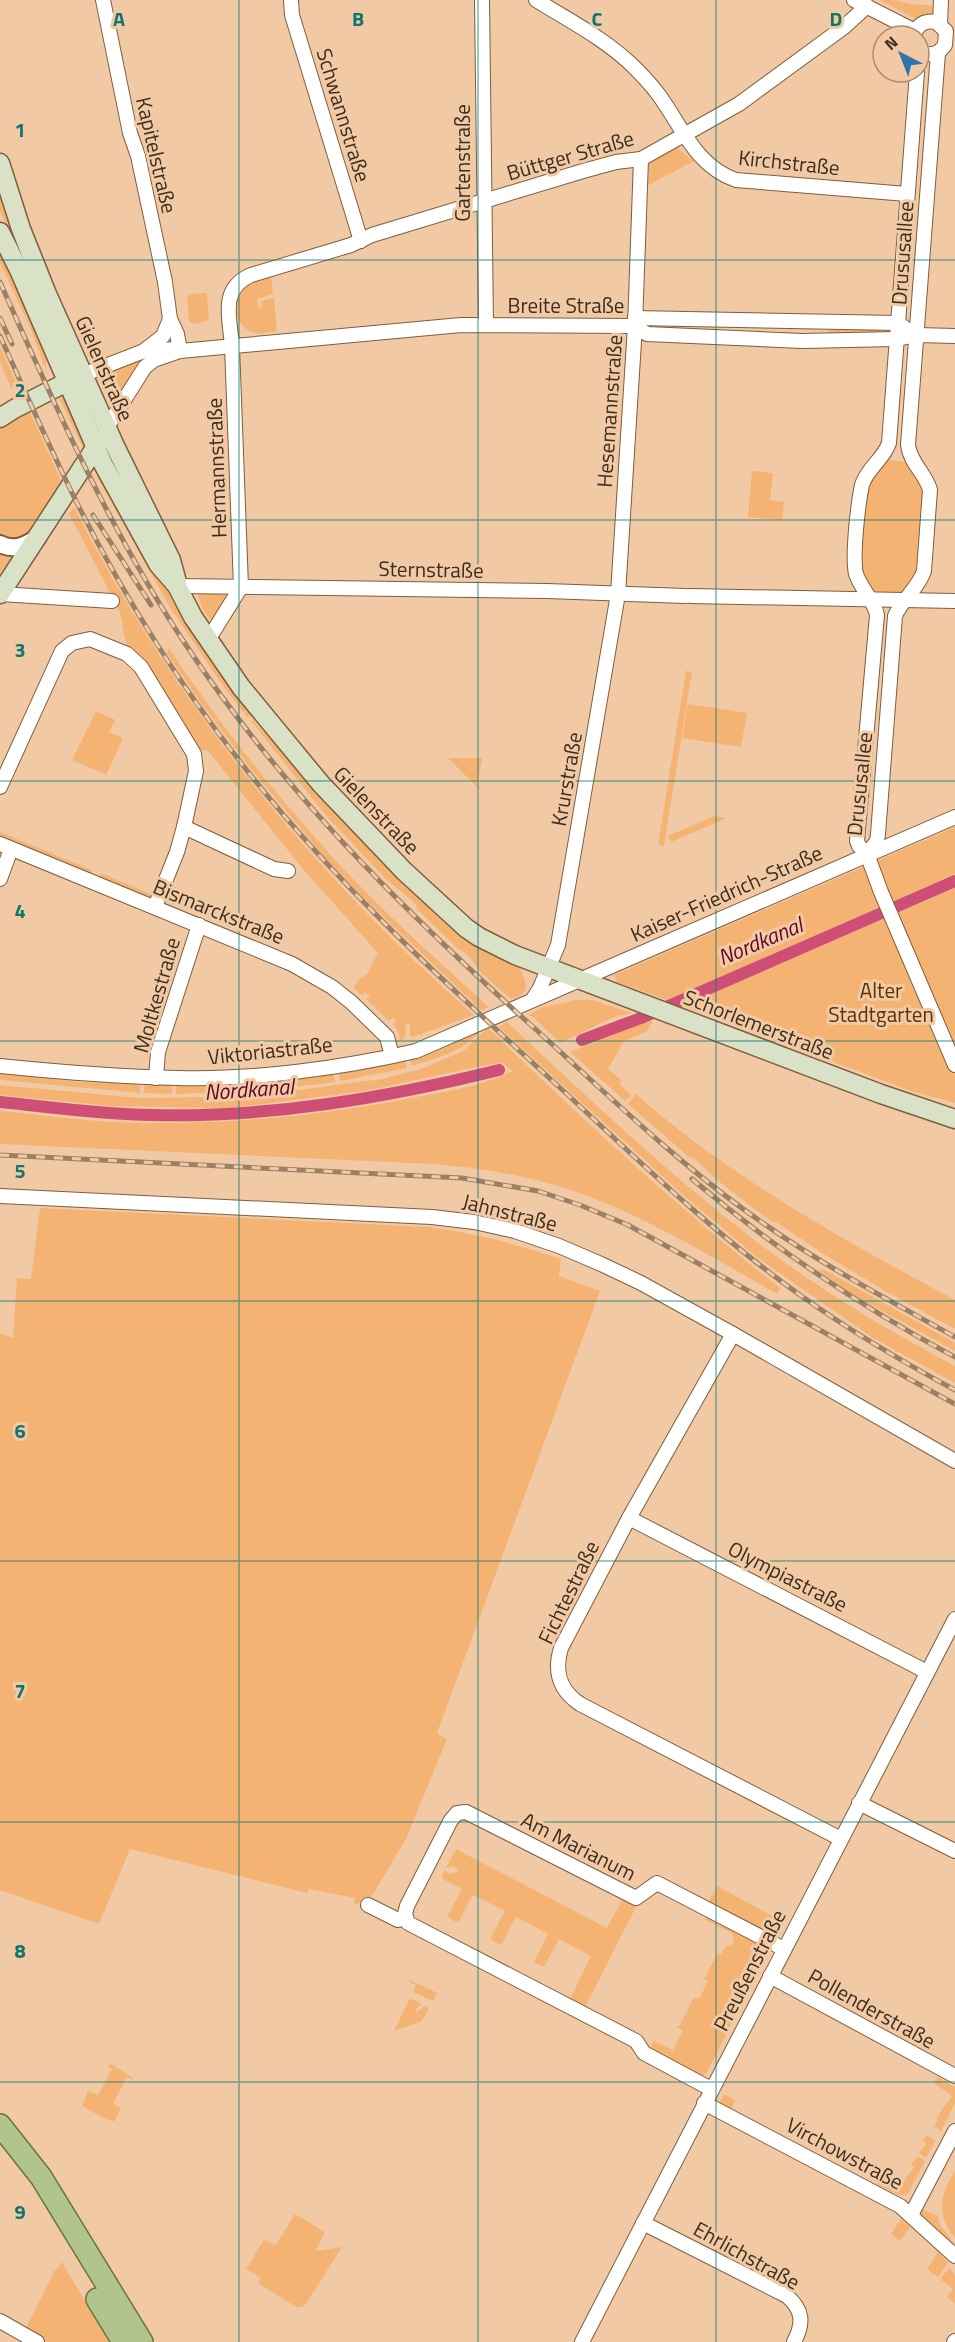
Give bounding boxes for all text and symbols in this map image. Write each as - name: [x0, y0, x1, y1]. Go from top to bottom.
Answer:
- text: A: [113, 3, 125, 34]
- text: B: [352, 3, 364, 34]
- text: C: [592, 3, 603, 34]
- text: D: [830, 3, 842, 34]
- north arrow: [871, 24, 931, 84]
- text: N: [879, 30, 903, 55]
- street label: Schwannstraße: [308, 44, 380, 186]
- street label: Kapitelstraße: [128, 94, 186, 216]
- street label: Gartenstraße: [446, 104, 478, 222]
- text: 1: [14, 114, 26, 145]
- street label: Büttger Straße: [503, 122, 637, 188]
- street label: Kirchstraße: [737, 141, 841, 183]
- street label: Drususallee: [882, 200, 922, 306]
- street label: Breite Straße: [508, 289, 624, 321]
- street label: Gielenstraße: [68, 310, 142, 426]
- street label: Hesemannstraße: [588, 333, 630, 489]
- text: 2: [14, 374, 26, 405]
- street label: Hermannstraße: [198, 397, 234, 539]
- street label: Sternstraße: [378, 552, 484, 586]
- text: 3: [14, 634, 26, 665]
- street label: Krurstraße: [542, 729, 590, 829]
- street label: Drususallee: [838, 731, 880, 837]
- street label: Gielenstraße: [326, 758, 428, 862]
- street label: Kaiser-Friedrich-Straße: [625, 836, 827, 950]
- street label: Bismarckstraße: [148, 870, 290, 952]
- text: 4: [14, 895, 26, 926]
- water label: Nordkanal: [712, 907, 810, 974]
- street label: Moltkestraße: [124, 933, 188, 1057]
- park label: Alter Stadtgarten: [828, 974, 934, 1030]
- street label: Schorlemerstraße: [679, 981, 839, 1067]
- street label: Viktoriastraße: [206, 1028, 334, 1072]
- water label: Nordkanal: [203, 1069, 297, 1109]
- text: 5: [14, 1155, 26, 1186]
- street label: Jahnstraße: [459, 1185, 561, 1239]
- text: 6: [14, 1415, 26, 1446]
- street label: Olympiastraße: [723, 1532, 853, 1620]
- street label: Fichtestraße: [529, 1535, 607, 1649]
- text: 7: [14, 1675, 26, 1706]
- street label: Am Marianum: [516, 1803, 642, 1889]
- street label: Preußenstraße: [705, 1904, 793, 2036]
- text: 8: [14, 1935, 26, 1966]
- street label: Pollenderstraße: [802, 1960, 942, 2056]
- street label: Virchowstraße: [781, 2109, 909, 2197]
- text: 9: [14, 2196, 26, 2227]
- street label: Ehrlichstraße: [688, 2212, 806, 2298]

